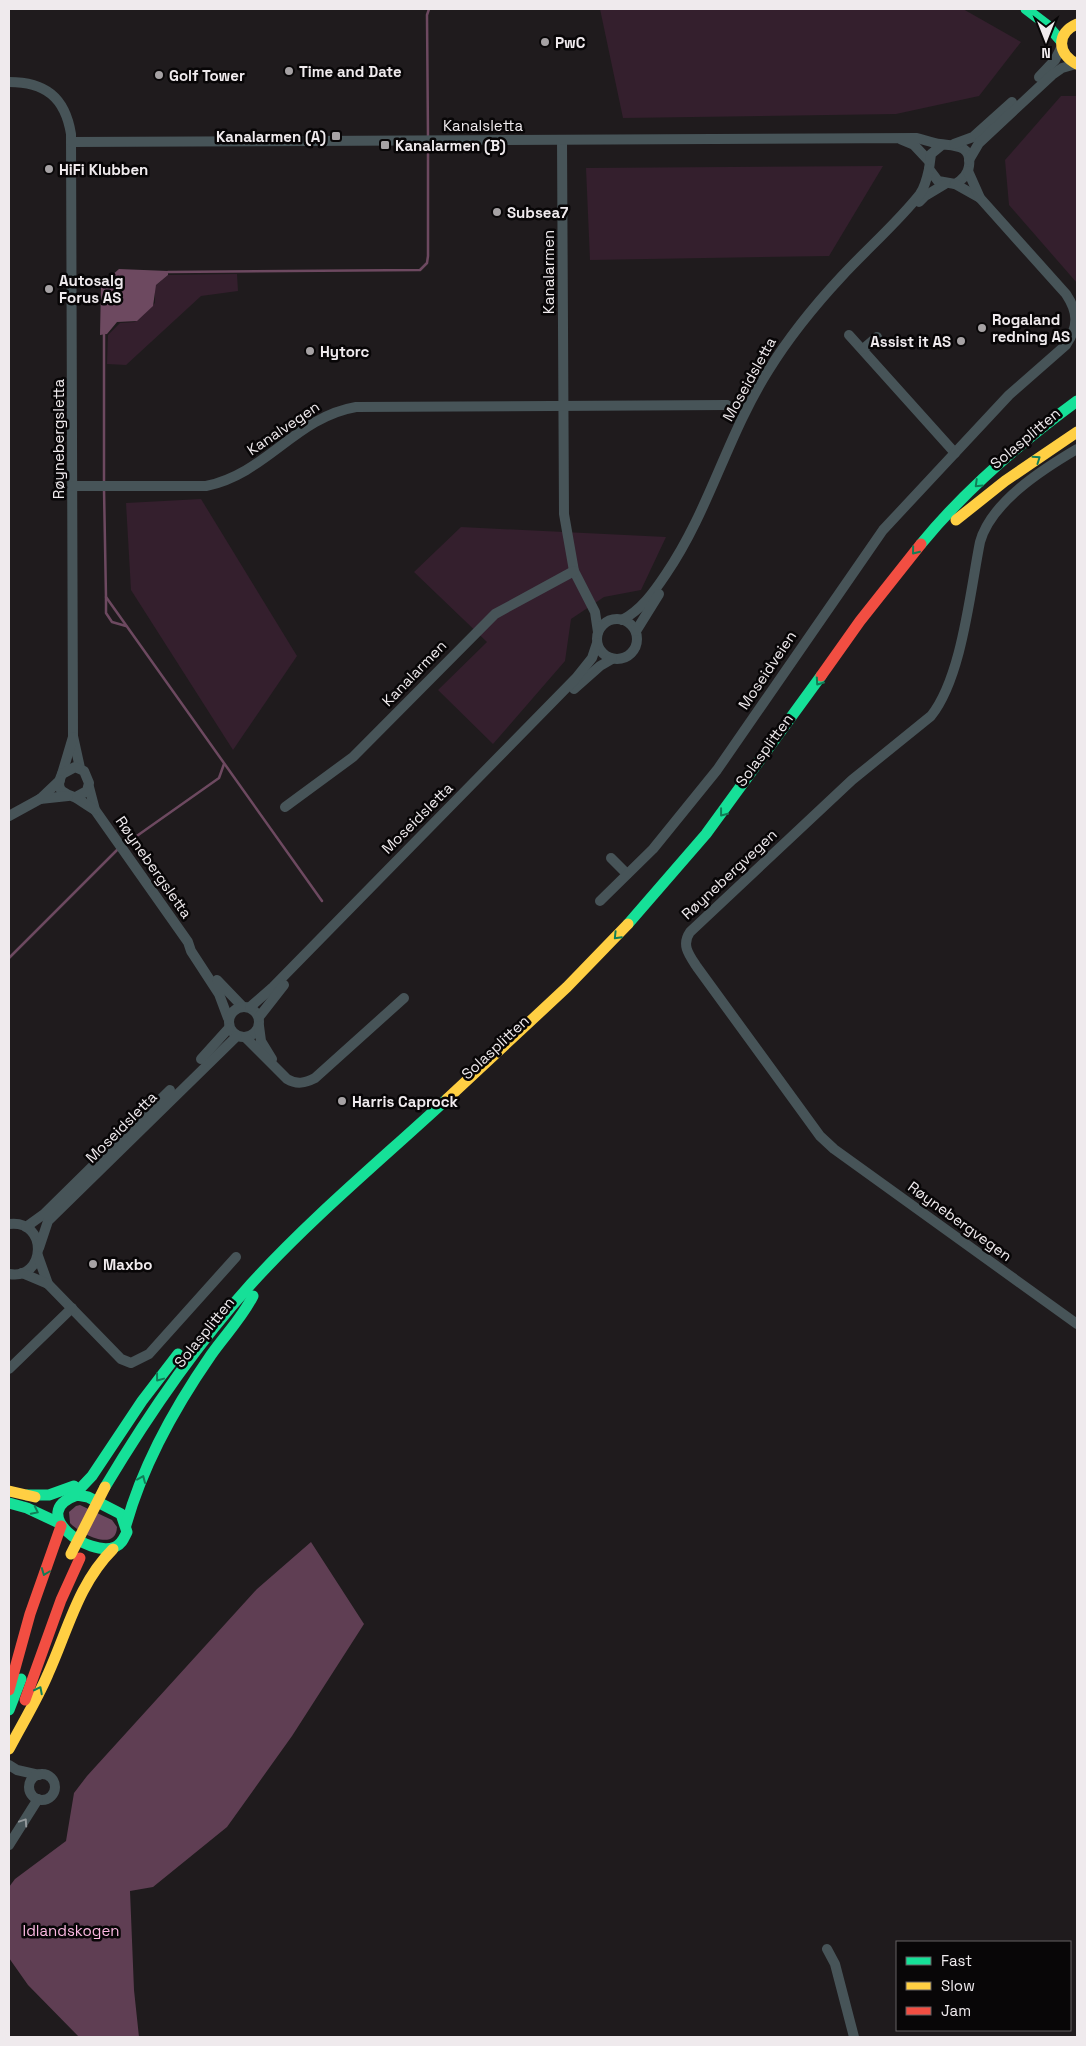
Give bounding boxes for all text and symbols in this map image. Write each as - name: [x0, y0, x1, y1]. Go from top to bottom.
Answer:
- north arrow: [1021, 15, 1071, 65]
- place label: PwC: [555, 33, 586, 52]
- marker: PwC: [539, 36, 551, 48]
- text: N: [1041, 44, 1051, 62]
- place label: Time and Date: [299, 62, 402, 81]
- marker: Time and Date: [283, 65, 295, 77]
- place label: Golf Tower: [169, 66, 245, 85]
- marker: Golf Tower: [153, 69, 165, 81]
- street label: Kanalsletta: [443, 116, 523, 135]
- place label: Kanalarmen (A): [216, 127, 326, 146]
- marker: Kanalarmen (A): [330, 130, 342, 142]
- place label: Kanalarmen (B): [395, 136, 506, 155]
- marker: Kanalarmen (B): [379, 139, 391, 151]
- place label: HiFi Klubben: [59, 160, 148, 179]
- marker: HiFi Klubben: [43, 163, 55, 175]
- place label: Subsea7: [507, 203, 568, 222]
- marker: Subsea7: [491, 206, 503, 218]
- street label: Kanalarmen: [539, 230, 558, 314]
- place label: Autosalg Forus AS: [59, 271, 124, 307]
- marker: Autosalg Forus AS: [43, 283, 55, 295]
- place label: Rogaland redning AS: [992, 310, 1070, 346]
- marker: Rogaland redning AS: [976, 322, 988, 334]
- place label: Assist it AS: [870, 332, 951, 351]
- street label: Moseidsletta: [718, 333, 780, 424]
- marker: Assist it AS: [955, 335, 967, 347]
- place label: Hytorc: [320, 342, 370, 361]
- marker: Hytorc: [304, 345, 316, 357]
- street label: Røynebergsletta: [49, 378, 68, 499]
- street label: Kanalvegen: [243, 397, 323, 459]
- street label: Solasplitten: [986, 403, 1064, 473]
- one-way arrow: [1031, 456, 1041, 465]
- one-way arrow: [974, 478, 983, 487]
- one-way arrow: [912, 545, 920, 554]
- street label: Moseidveien: [734, 627, 800, 713]
- street label: Kanalarmen: [378, 636, 450, 710]
- one-way arrow: [816, 676, 825, 686]
- street label: Solasplitten: [731, 710, 797, 790]
- street label: Moseidsletta: [377, 778, 457, 858]
- one-way arrow: [721, 807, 729, 816]
- street label: Røynebergsletta: [112, 812, 197, 922]
- street label: Røynebergvegen: [677, 825, 781, 923]
- one-way arrow: [614, 931, 623, 940]
- street label: Solasplitten: [457, 1011, 533, 1083]
- street label: Moseidsletta: [81, 1087, 161, 1167]
- place label: Harris Caprock: [352, 1092, 459, 1111]
- marker: Harris Caprock: [336, 1095, 348, 1107]
- street label: Røynebergvegen: [904, 1177, 1016, 1265]
- place label: Maxbo: [103, 1255, 153, 1274]
- marker: Maxbo: [87, 1258, 99, 1270]
- street label: Solasplitten: [170, 1293, 238, 1371]
- one-way arrow: [156, 1372, 165, 1382]
- one-way arrow: [135, 1475, 146, 1484]
- one-way arrow: [30, 1505, 39, 1515]
- one-way arrow: [41, 1568, 51, 1576]
- one-way arrow: [33, 1687, 43, 1696]
- one-way arrow: [18, 1819, 27, 1828]
- park label: Idlandskogen: [22, 1921, 120, 1940]
- legend: [896, 1941, 1071, 2031]
- text: Fast: [941, 1951, 972, 1970]
- text: Slow: [941, 1976, 975, 1995]
- text: Jam: [941, 2001, 971, 2020]

